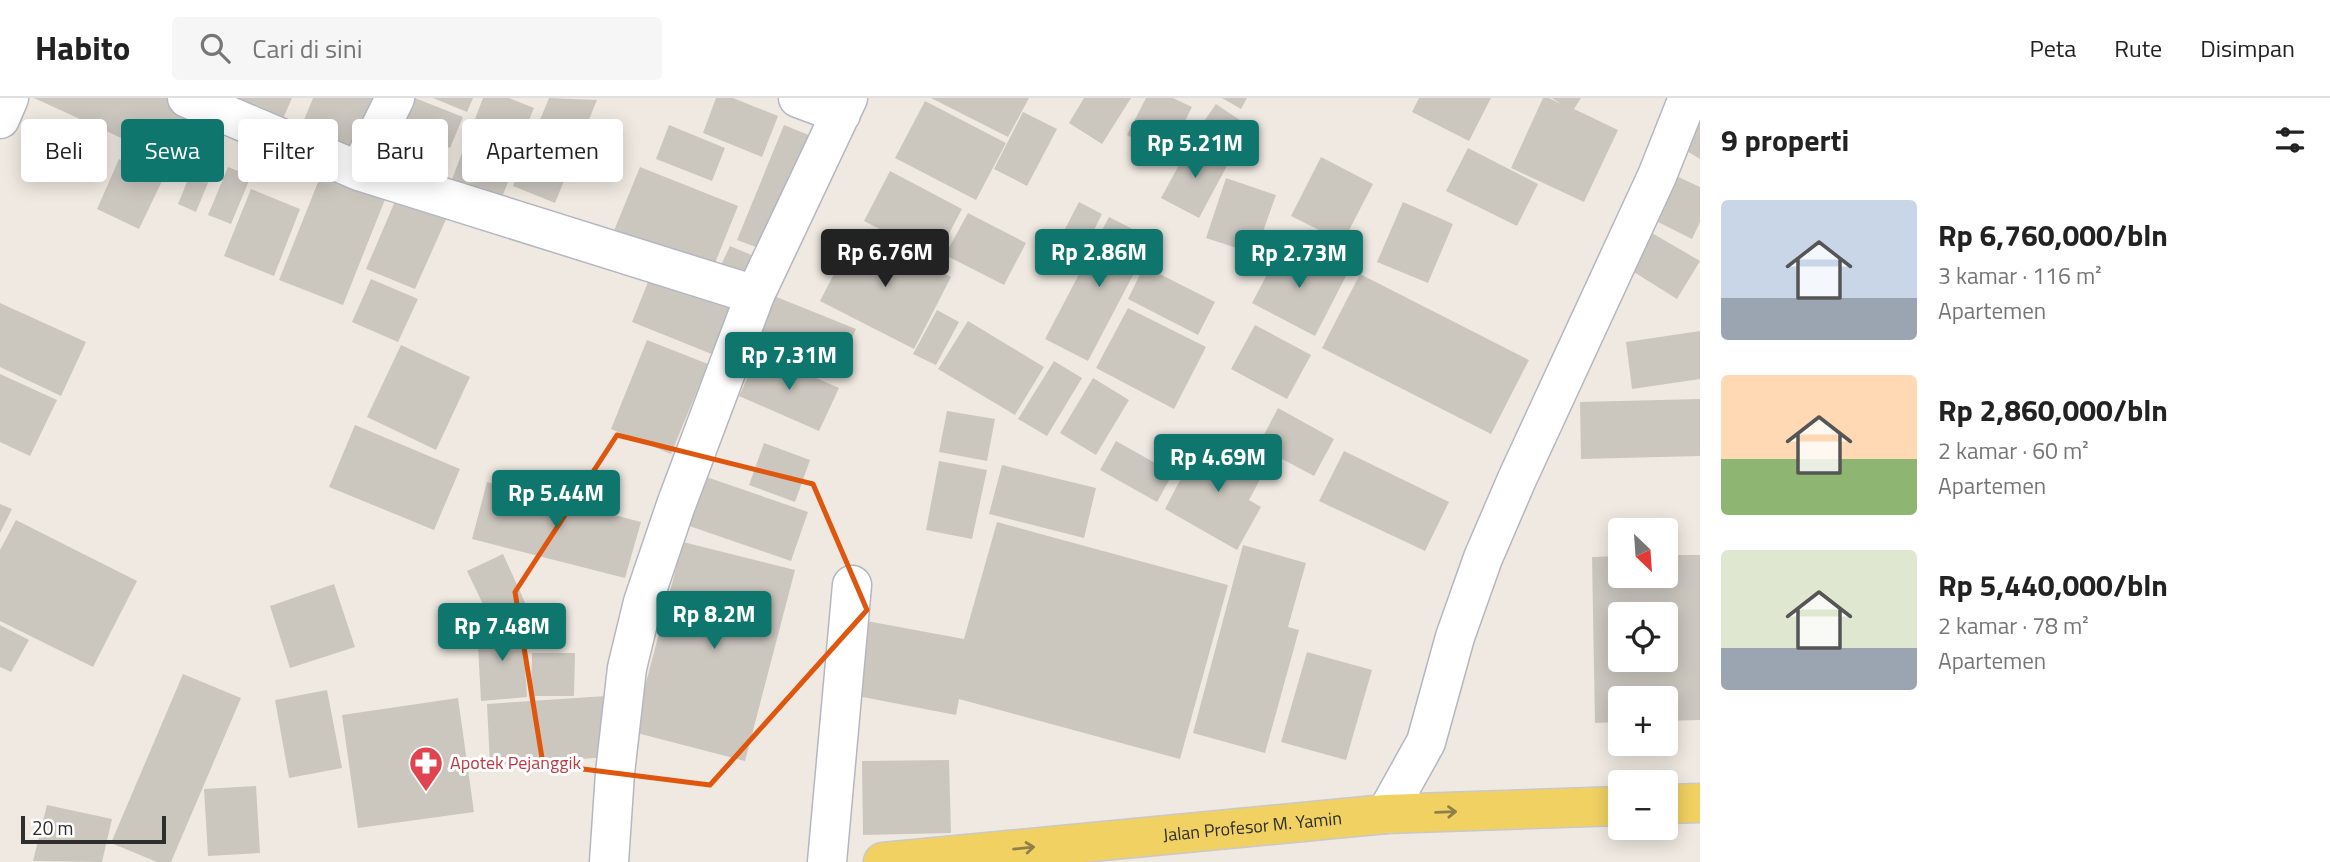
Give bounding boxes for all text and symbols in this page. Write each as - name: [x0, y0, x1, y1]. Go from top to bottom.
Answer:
- search box: [172, 17, 662, 80]
- text: Habito: [35, 23, 130, 73]
- icon: search: [196, 29, 234, 67]
- text: Cari di sini: [252, 29, 362, 68]
- text: Peta: [2030, 30, 2076, 66]
- text: Rute: [2114, 30, 2162, 66]
- text: Disimpan: [2200, 30, 2295, 66]
- text: 9 properti: [1721, 117, 1849, 163]
- chip: Beli: [21, 119, 107, 182]
- chip: Sewa: [121, 119, 224, 182]
- chip: Filter: [238, 119, 338, 182]
- chip: Baru: [352, 119, 448, 182]
- chip: Apartemen: [462, 119, 623, 182]
- pin: Rp 5.21M: [1123, 120, 1267, 180]
- icon: filters: [2271, 121, 2309, 159]
- text: Rp 5.21M: [1147, 125, 1243, 160]
- text: Rp 6,760,000/bln: [1938, 212, 2168, 258]
- icon: home: [1777, 228, 1861, 312]
- pin: Rp 6.76M: [813, 230, 957, 289]
- pin: Rp 2.86M: [1027, 230, 1171, 289]
- pin: Rp 2.73M: [1227, 230, 1371, 290]
- text: Rp 6.76M: [837, 234, 933, 269]
- text: Rp 2.86M: [1051, 234, 1147, 269]
- text: Rp 2.73M: [1251, 235, 1347, 270]
- text: 3 kamar · 116 m²: [1938, 258, 2102, 293]
- text: Apartemen: [1938, 293, 2046, 328]
- pin: Rp 7.31M: [717, 332, 861, 392]
- text: Rp 7.31M: [741, 337, 837, 372]
- text: Rp 2,860,000/bln: [1938, 387, 2168, 433]
- icon: home: [1777, 403, 1861, 487]
- text: 2 kamar · 60 m²: [1938, 433, 2089, 468]
- pin: Rp 4.69M: [1146, 434, 1290, 494]
- text: Rp 4.69M: [1170, 439, 1266, 474]
- text: Apartemen: [1938, 468, 2046, 503]
- pin: Rp 5.44M: [484, 470, 628, 530]
- text: Rp 5.44M: [508, 475, 604, 510]
- north arrow: [1608, 518, 1678, 588]
- map controls: [1608, 518, 1678, 840]
- text: Rp 5,440,000/bln: [1938, 562, 2168, 608]
- icon: home: [1777, 578, 1861, 662]
- pin: Rp 8.2M: [649, 592, 779, 651]
- text: Rp 8.2M: [672, 596, 756, 631]
- button: locate: [1608, 602, 1678, 672]
- pin: Rp 7.48M: [430, 603, 574, 663]
- text: Rp 7.48M: [454, 608, 550, 643]
- text: 2 kamar · 78 m²: [1938, 608, 2089, 643]
- text: Apartemen: [1938, 643, 2046, 678]
- button: +: [1608, 686, 1678, 756]
- pharmacy icon: Apotek Pejanggik: [407, 744, 445, 793]
- place label: Apotek Pejanggik: [450, 749, 581, 776]
- button: −: [1608, 770, 1678, 840]
- street label: Jalan Profesor M. Yamin: [1162, 804, 1343, 848]
- one-way arrow: [1434, 805, 1457, 818]
- scale bar: [21, 813, 166, 845]
- text: 20 m: [32, 813, 73, 842]
- one-way arrow: [1013, 841, 1035, 854]

